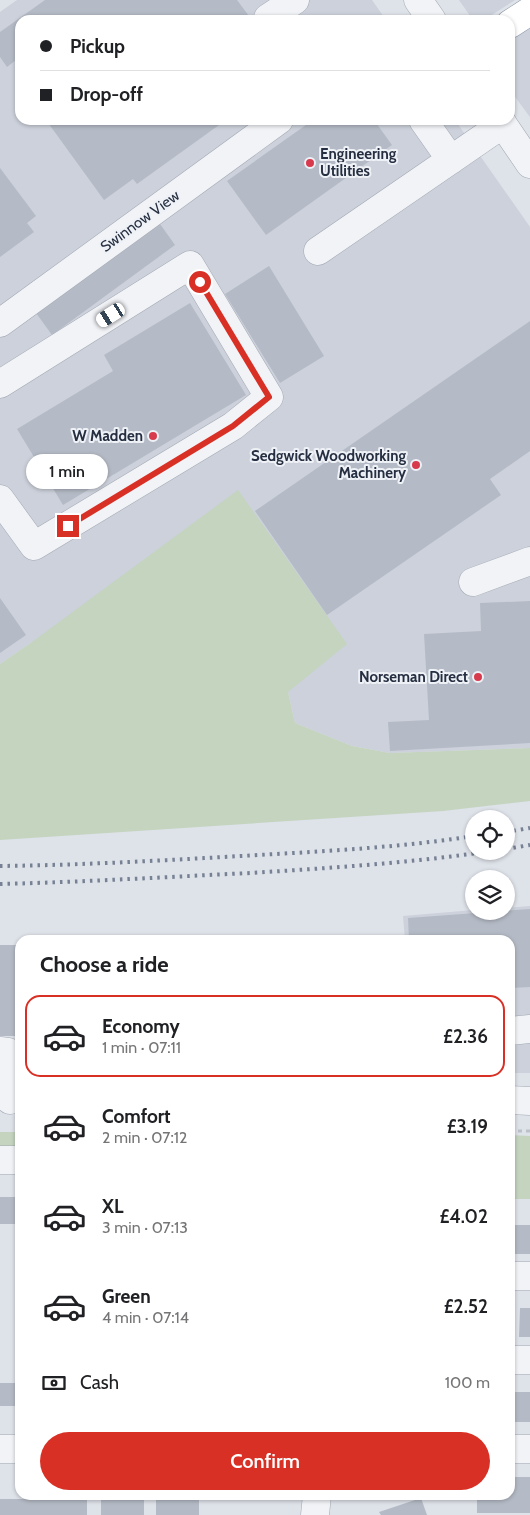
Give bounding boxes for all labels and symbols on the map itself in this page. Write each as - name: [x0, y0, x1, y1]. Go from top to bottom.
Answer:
- place label: Engineering Utilities: [320, 145, 397, 180]
- marker: Engineering Utilities: [304, 157, 316, 169]
- street label: Swinnow View: [97, 186, 183, 256]
- route start: [189, 271, 211, 293]
- car: [94, 301, 127, 329]
- place label: W Madden: [72, 427, 143, 445]
- marker: W Madden: [147, 430, 159, 442]
- place label: Sedgwick Woodworking Machinery: [251, 447, 407, 482]
- callout: 1 min: [27, 454, 109, 488]
- marker: Sedgwick Woodworking Machinery: [410, 459, 422, 471]
- route end: [57, 515, 79, 537]
- place label: Norseman Direct: [359, 668, 468, 686]
- marker: Norseman Direct: [472, 671, 484, 683]

